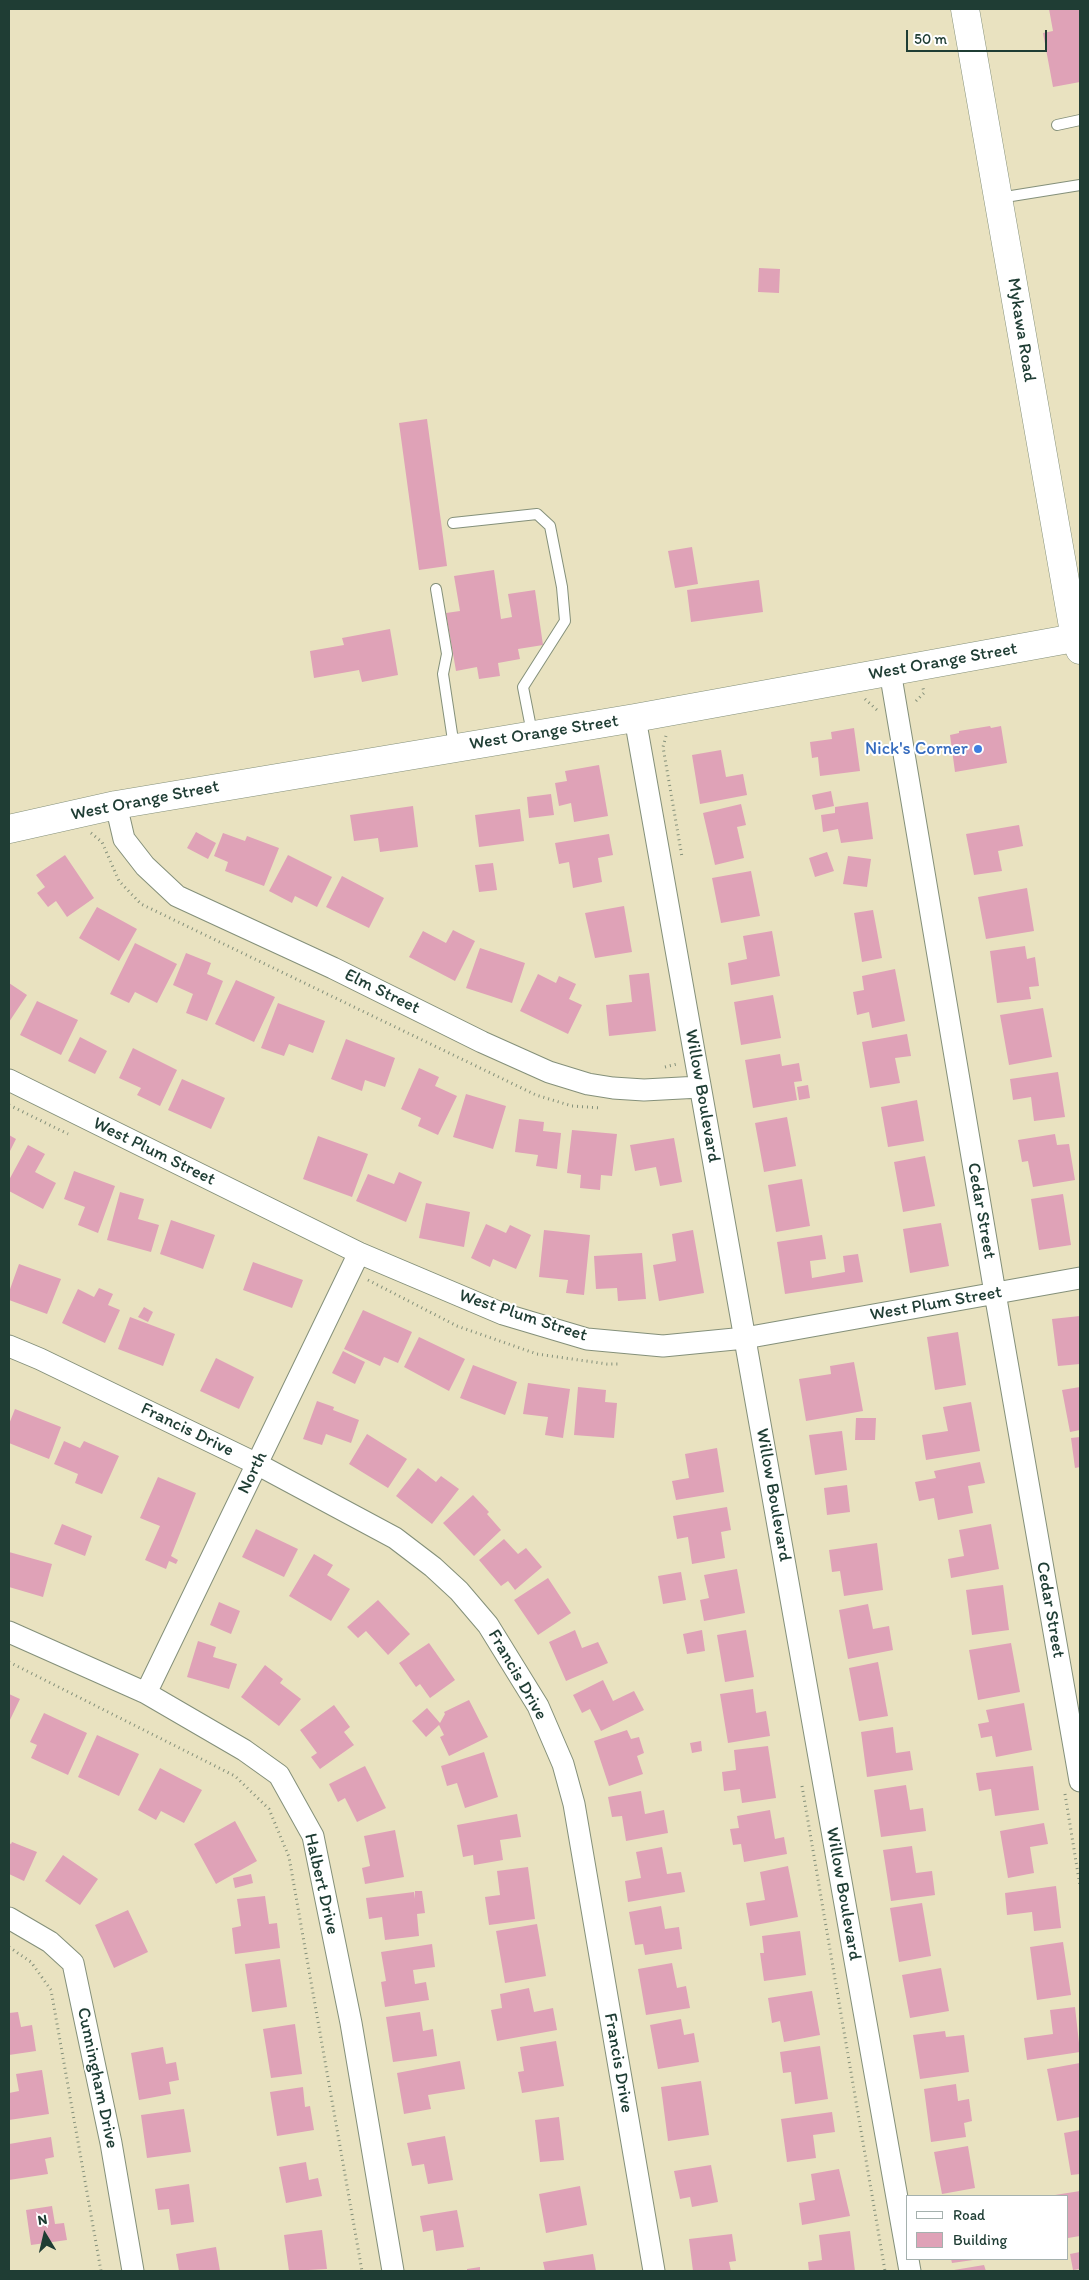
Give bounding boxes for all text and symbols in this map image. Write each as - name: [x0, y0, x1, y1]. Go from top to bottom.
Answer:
- scale bar: [909, 20, 1050, 52]
- text: 50 m: [914, 30, 947, 48]
- street label: Mykawa Road: [1002, 276, 1040, 384]
- street label: West Orange Street: [867, 638, 1019, 686]
- street label: West Orange Street: [468, 711, 620, 755]
- place label: Nick's Corner: [865, 738, 968, 760]
- marker: Nick's Corner: [972, 743, 984, 755]
- street label: West Orange Street: [69, 776, 221, 826]
- street label: Elm Street: [341, 965, 423, 1019]
- street label: Willow Boulevard: [680, 1028, 724, 1164]
- street label: West Plum Street: [89, 1113, 219, 1191]
- street label: Cedar Street: [962, 1161, 1000, 1261]
- street label: West Plum Street: [868, 1282, 1004, 1326]
- street label: West Plum Street: [456, 1285, 590, 1347]
- street label: Francis Drive: [137, 1398, 237, 1462]
- street label: Willow Boulevard: [751, 1427, 795, 1563]
- street label: North: [233, 1448, 273, 1498]
- street label: Cedar Street: [1031, 1560, 1069, 1660]
- street label: Francis Drive: [482, 1626, 552, 1724]
- street label: Willow Boulevard: [821, 1826, 865, 1962]
- street label: Halbert Drive: [299, 1831, 343, 1937]
- street label: Cunningham Drive: [72, 2006, 122, 2150]
- street label: Francis Drive: [599, 2011, 637, 2115]
- legend: [906, 2195, 1069, 2260]
- text: Road: [953, 2206, 985, 2224]
- north arrow: [20, 2210, 70, 2260]
- text: N: [37, 2211, 49, 2229]
- text: Building: [953, 2231, 1007, 2249]

